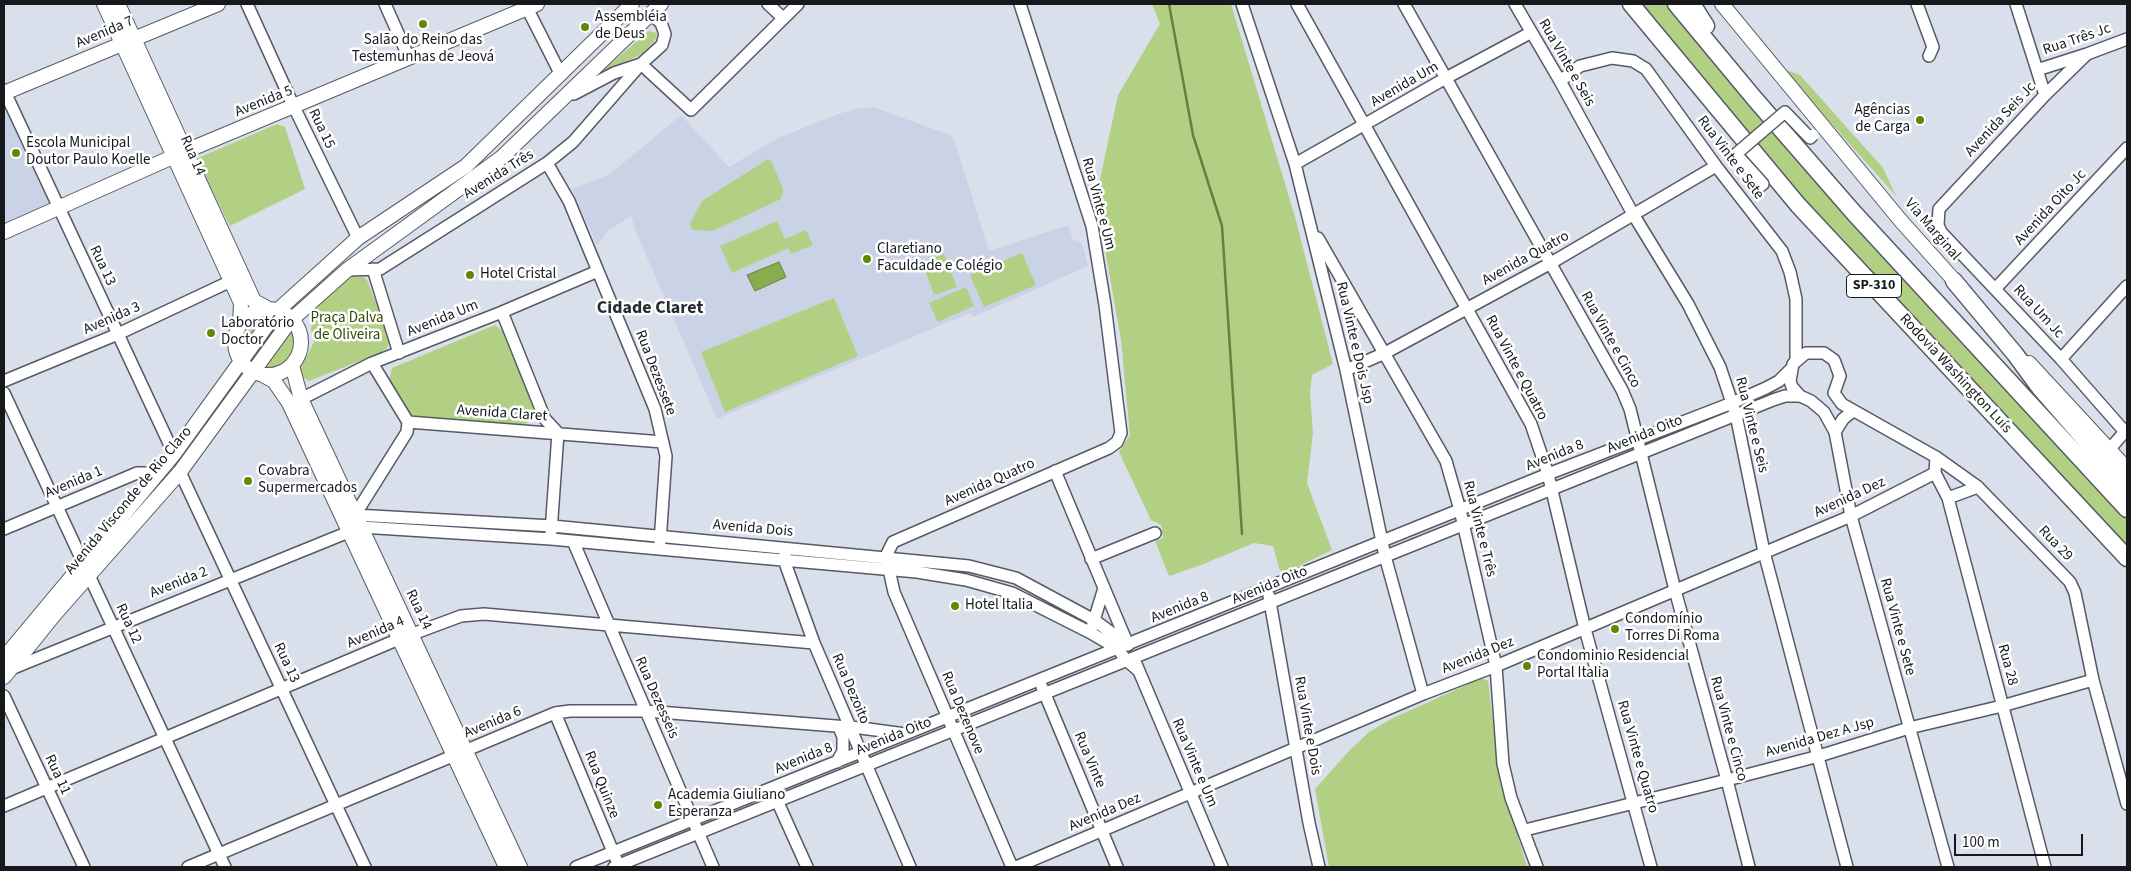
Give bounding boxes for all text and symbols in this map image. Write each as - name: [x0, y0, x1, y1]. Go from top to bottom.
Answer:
- place label: Assembléia de Deus: [595, 9, 667, 44]
- street label: Avenida 7: [74, 13, 136, 53]
- street label: Rua Vinte e Seis: [1534, 16, 1598, 110]
- marker: Salão do Reino das Testemunhas de Jeová: [417, 18, 429, 30]
- street label: Rua Três Jc: [2041, 20, 2113, 60]
- marker: Assembléia de Deus: [579, 21, 591, 33]
- place label: Salão do Reino das Testemunhas de Jeová: [352, 32, 494, 67]
- street label: Avenida Um: [1368, 58, 1442, 112]
- street label: Avenida Seis Jc: [1962, 79, 2040, 161]
- street label: Avenida 5: [233, 82, 295, 122]
- place label: Agências de Carga: [1854, 102, 1910, 137]
- street label: Rua 15: [304, 106, 338, 152]
- street label: Rua Vinte e Sete: [1693, 113, 1767, 203]
- marker: Agências de Carga: [1914, 114, 1926, 126]
- street label: Rua 14: [175, 133, 209, 179]
- place label: Escola Municipal Doutor Paulo Koelle: [26, 135, 150, 170]
- street label: Avenida Três: [461, 146, 537, 204]
- marker: Escola Municipal Doutor Paulo Koelle: [10, 147, 22, 159]
- street label: Rua Vinte e Um: [1077, 156, 1119, 252]
- street label: Avenida Oito Jc: [2011, 166, 2091, 250]
- street label: Via Marginal: [1900, 195, 1964, 265]
- street label: Avenida Quatro: [1479, 228, 1573, 290]
- place label: Claretiano Faculdade e Colégio: [877, 241, 1003, 276]
- street label: Rua 13: [85, 243, 119, 289]
- marker: Claretiano Faculdade e Colégio: [861, 253, 873, 265]
- place label: Hotel Cristal: [480, 266, 556, 284]
- marker: Hotel Cristal: [464, 269, 476, 281]
- road number: SP-310: [1846, 274, 1902, 298]
- street label: Rua Vinte e Dois Jsp: [1331, 280, 1377, 406]
- street label: Rua Um Jc: [2009, 282, 2067, 342]
- street label: Rua Vinte e Cinco: [1576, 289, 1644, 391]
- street label: Avenida Um: [405, 297, 481, 341]
- street label: Avenida 3: [81, 298, 143, 340]
- district label: Cidade Claret: [597, 298, 703, 320]
- park label: Praça Dalva de Oliveira: [310, 310, 384, 345]
- street label: Rodovia Washington Luís: [1895, 311, 2015, 437]
- street label: Rua Vinte e Quatro: [1481, 312, 1551, 424]
- place label: Laboratório Doctor: [221, 315, 294, 350]
- marker: Laboratório Doctor: [205, 327, 217, 339]
- street label: Rua Dezessete: [631, 328, 679, 418]
- street label: Rua Vinte e Seis: [1730, 375, 1772, 475]
- street label: Avenida Claret: [456, 402, 548, 426]
- street label: Avenida Oito: [1605, 412, 1685, 458]
- street label: Avenida Visconde de Rio Claro: [62, 423, 196, 579]
- street label: Avenida 8: [1524, 436, 1586, 476]
- street label: Avenida Quatro: [942, 455, 1038, 511]
- street label: Avenida 1: [43, 463, 105, 503]
- place label: Covabra Supermercados: [258, 463, 357, 498]
- street label: Avenida Dez: [1812, 474, 1888, 522]
- marker: Covabra Supermercados: [242, 475, 254, 487]
- street label: Rua Vinte e Três: [1458, 479, 1500, 579]
- street label: Avenida Dois: [712, 517, 794, 541]
- street label: Rua 29: [2034, 523, 2076, 565]
- street label: Avenida 2: [148, 563, 210, 603]
- street label: Avenida Oito: [1230, 563, 1310, 609]
- street label: Rua Vinte e Sete: [1875, 576, 1919, 678]
- street label: Rua 14: [401, 587, 435, 633]
- street label: Avenida 8: [1149, 588, 1211, 628]
- place label: Hotel Italia: [965, 597, 1033, 615]
- marker: Hotel Italia: [949, 600, 961, 612]
- street label: Rua 12: [111, 601, 145, 647]
- place label: Condomínio Torres Di Roma: [1625, 611, 1720, 646]
- street label: Avenida 4: [345, 613, 407, 653]
- marker: Condomínio Torres Di Roma: [1609, 623, 1621, 635]
- street label: Avenida Dez: [1439, 633, 1517, 679]
- street label: Rua 13: [269, 640, 303, 686]
- street label: Rua 28: [1993, 642, 2021, 688]
- place label: Condominio Residencial Portal Italia: [1537, 648, 1689, 683]
- street label: Rua Dezoito: [827, 651, 873, 727]
- street label: Rua Dezesseis: [630, 654, 682, 742]
- marker: Condominio Residencial Portal Italia: [1521, 660, 1533, 672]
- street label: Rua Dezenove: [936, 669, 988, 757]
- street label: Rua Vinte e Dois: [1289, 675, 1325, 777]
- street label: Rua Vinte e Cinco: [1705, 675, 1751, 783]
- street label: Rua Vinte e Quatro: [1612, 699, 1662, 815]
- street label: Avenida 6: [462, 703, 524, 743]
- street label: Avenida Oito: [854, 714, 934, 760]
- street label: Avenida Dez A Jsp: [1764, 714, 1876, 762]
- street label: Rua Vinte e Um: [1167, 716, 1221, 810]
- street label: Rua Vinte: [1069, 729, 1109, 791]
- street label: Avenida 8: [773, 739, 835, 779]
- street label: Rua Quinze: [579, 749, 623, 821]
- street label: Rua 11: [40, 752, 74, 798]
- place label: Academia Giuliano Esperanza: [668, 787, 785, 822]
- street label: Avenida Dez: [1066, 790, 1144, 836]
- marker: Academia Giuliano Esperanza: [652, 799, 664, 811]
- scale bar: [1956, 824, 2085, 856]
- text: 100 m: [1962, 832, 2000, 853]

